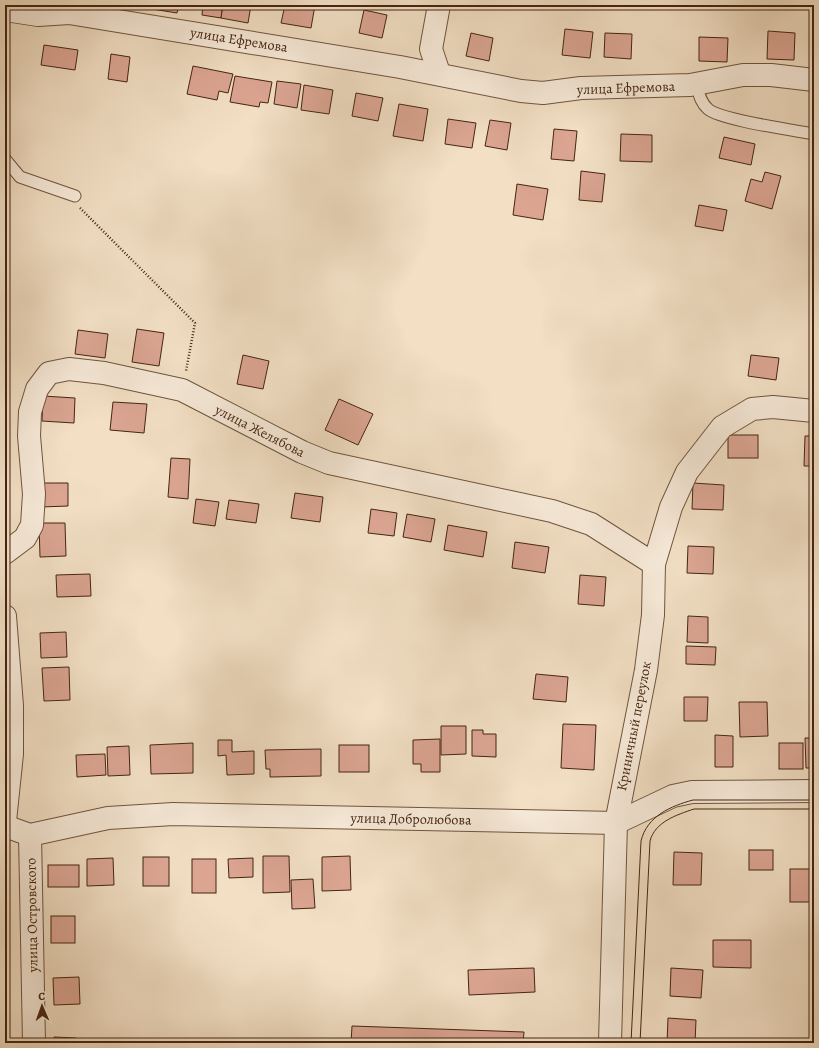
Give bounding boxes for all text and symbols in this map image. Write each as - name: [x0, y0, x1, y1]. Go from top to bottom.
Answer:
- street label: улица Ефремова: [188, 23, 290, 57]
- street label: улица Ефремова: [576, 77, 676, 99]
- street label: улица Желябова: [211, 400, 309, 462]
- street label: Криничный переулок: [612, 660, 656, 792]
- street label: улица Добролюбова: [349, 808, 472, 830]
- street label: улица Островского: [22, 858, 43, 973]
- north arrow: [22, 986, 62, 1026]
- text: С: [38, 989, 46, 1004]

